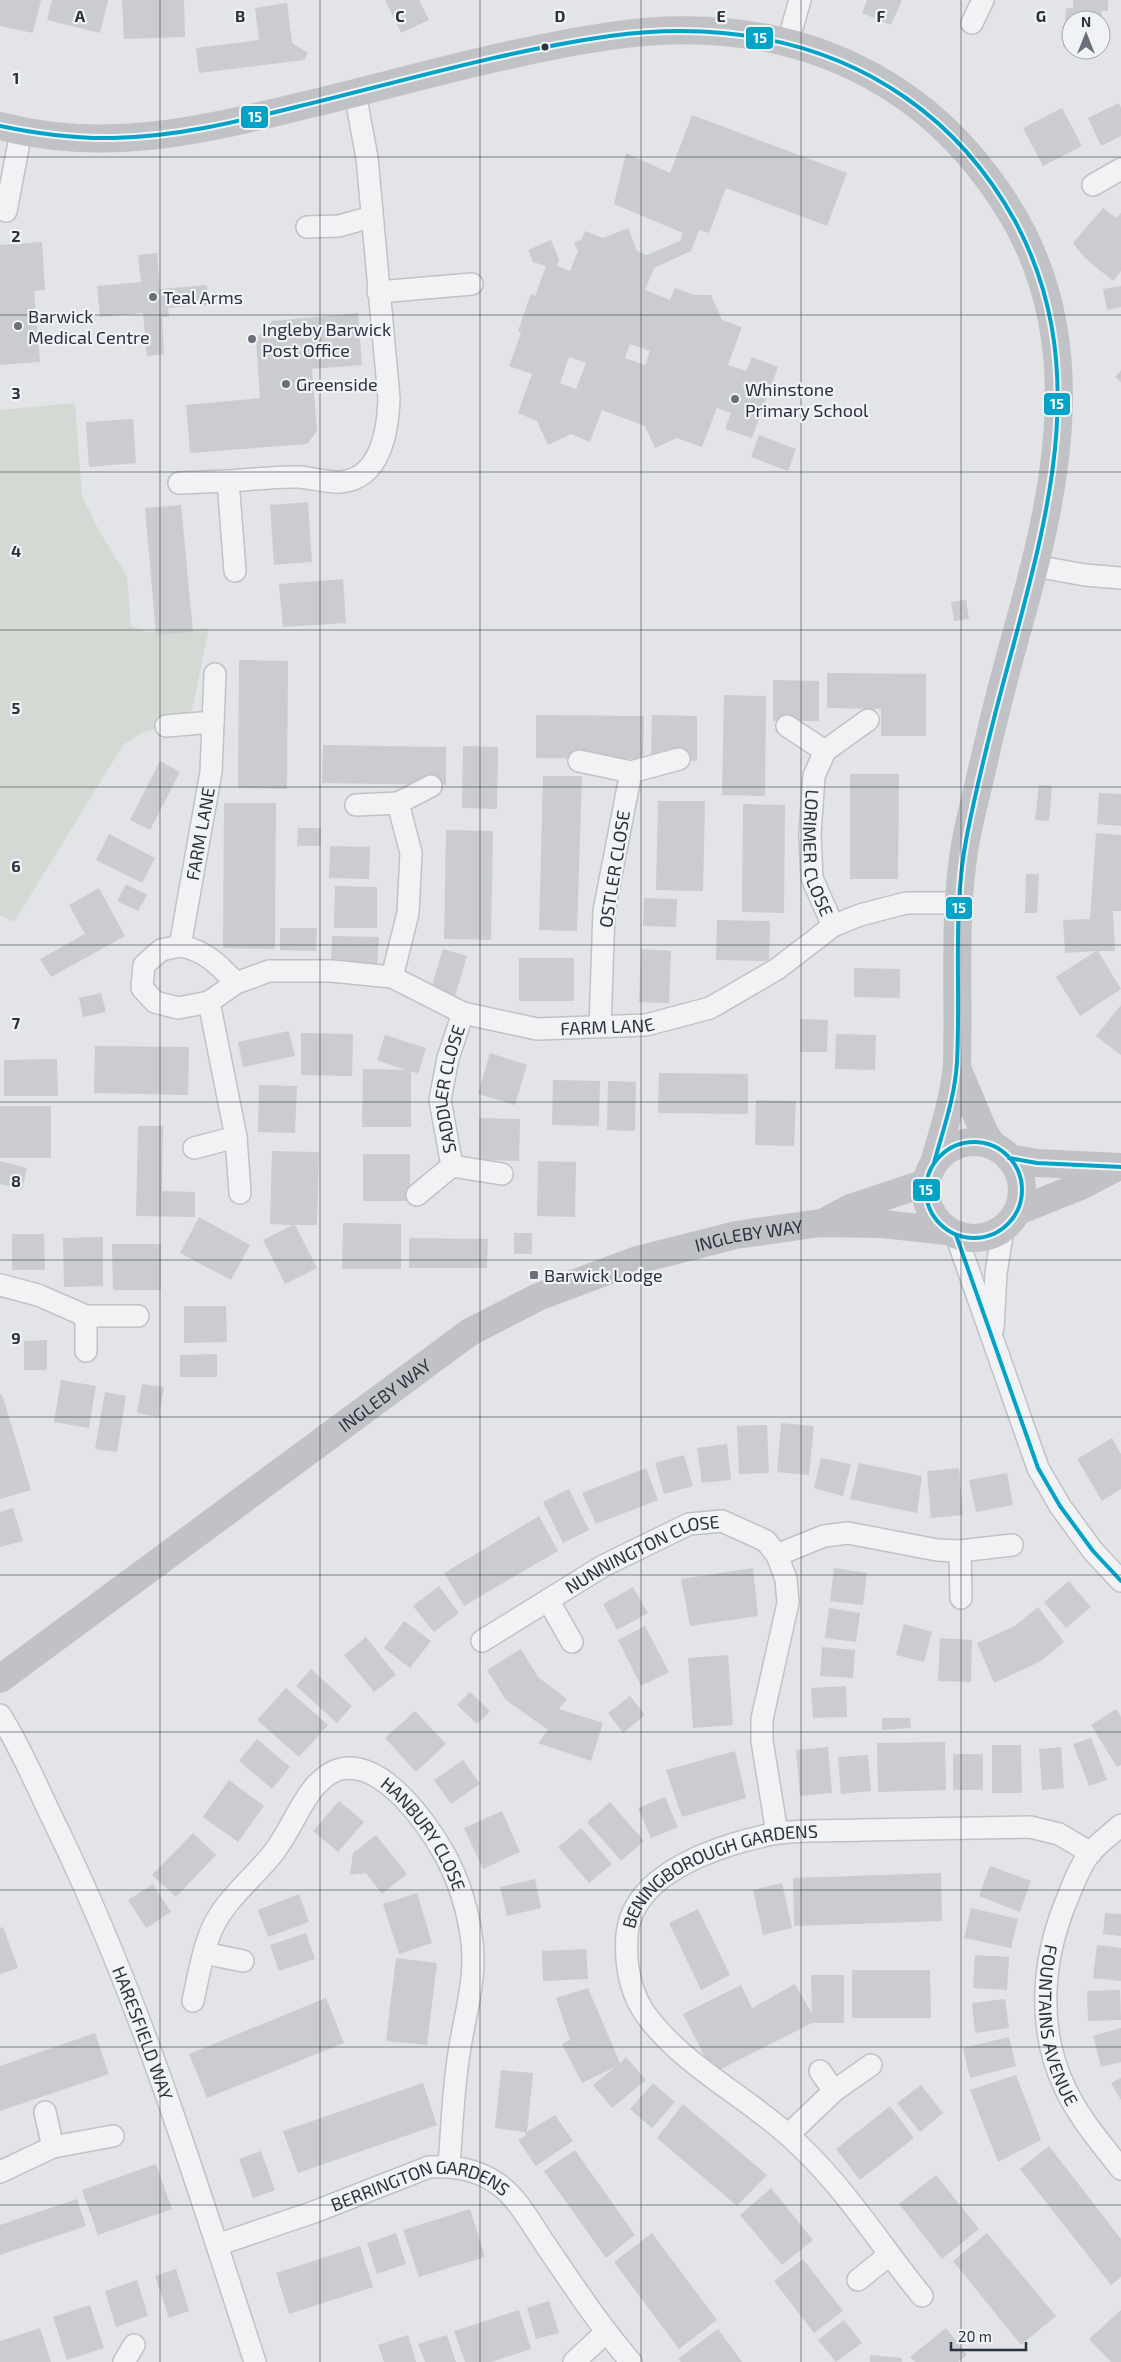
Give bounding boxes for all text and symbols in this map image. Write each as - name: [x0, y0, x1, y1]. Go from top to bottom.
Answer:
- text: A: [75, 6, 86, 25]
- text: B: [235, 6, 245, 25]
- text: C: [395, 6, 405, 25]
- text: D: [555, 6, 566, 25]
- text: E: [716, 6, 726, 25]
- text: F: [877, 6, 886, 25]
- text: G: [1036, 6, 1046, 25]
- north arrow: [1061, 10, 1111, 60]
- text: N: [1081, 13, 1091, 30]
- line badge: 15: [745, 26, 774, 50]
- text: 15: [753, 29, 767, 46]
- unlabelled marker: [540, 42, 550, 52]
- text: 1: [13, 68, 19, 87]
- line badge: 15: [240, 105, 269, 129]
- text: 15: [248, 108, 262, 125]
- text: 2: [11, 226, 21, 245]
- place label: Teal Arms: [163, 286, 243, 308]
- marker: Teal Arms: [147, 291, 159, 303]
- place label: Barwick Medical Centre: [28, 305, 150, 348]
- place label: Ingleby Barwick Post Office: [262, 318, 391, 361]
- marker: Barwick Medical Centre: [12, 320, 24, 332]
- marker: Ingleby Barwick Post Office: [246, 333, 258, 345]
- place label: Greenside: [296, 373, 378, 395]
- marker: Greenside: [280, 378, 292, 390]
- place label: Whinstone Primary School: [745, 378, 869, 421]
- text: 3: [11, 383, 21, 402]
- line badge: 15: [1043, 392, 1071, 416]
- marker: Whinstone Primary School: [729, 393, 741, 405]
- text: 15: [1050, 395, 1064, 412]
- text: 4: [11, 541, 21, 560]
- text: 5: [12, 698, 21, 717]
- street label: FARM LANE: [181, 785, 219, 882]
- street label: LORIMER CLOSE: [799, 789, 838, 920]
- street label: OSTLER CLOSE: [594, 809, 634, 929]
- text: 6: [11, 856, 21, 875]
- line badge: 15: [945, 896, 973, 920]
- text: 15: [952, 899, 966, 916]
- street label: FARM LANE: [560, 1012, 657, 1039]
- text: 7: [12, 1013, 21, 1032]
- street label: SADDLER CLOSE: [429, 1022, 469, 1155]
- text: 8: [11, 1171, 21, 1190]
- line badge: 15: [912, 1178, 941, 1202]
- text: 15: [919, 1181, 933, 1198]
- street label: INGLEBY WAY: [692, 1214, 805, 1256]
- place label: Barwick Lodge: [544, 1264, 663, 1286]
- marker: Barwick Lodge: [528, 1269, 540, 1281]
- text: 9: [11, 1328, 21, 1347]
- street label: INGLEBY WAY: [334, 1353, 436, 1437]
- street label: NUNNINGTON CLOSE: [561, 1510, 720, 1598]
- street label: HANBURY CLOSE: [377, 1772, 470, 1894]
- street label: BENINGBOROUGH GARDENS: [617, 1820, 818, 1931]
- street label: FOUNTAINS AVENUE: [1035, 1943, 1083, 2110]
- street label: HARESFIELD WAY: [108, 1963, 178, 2103]
- street label: BERRINGTON GARDENS: [327, 2156, 515, 2215]
- scale bar: [951, 2320, 1026, 2352]
- text: 20 m: [958, 2327, 992, 2345]

